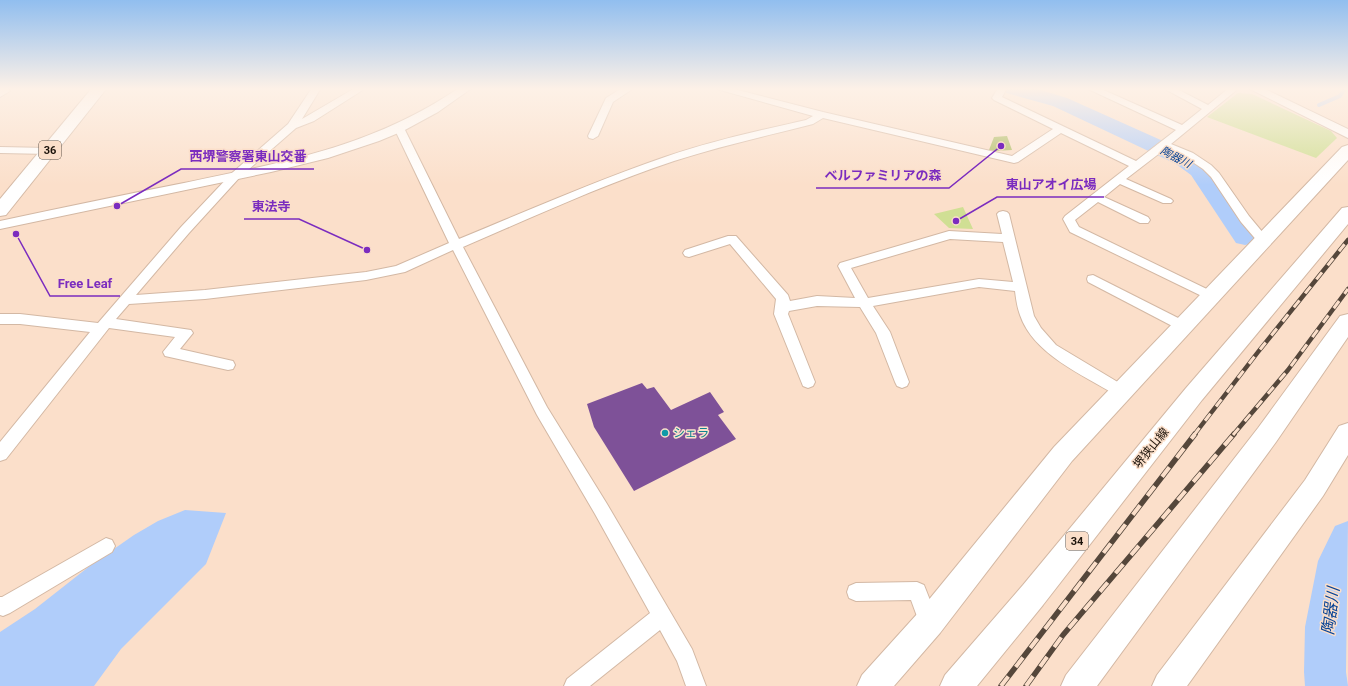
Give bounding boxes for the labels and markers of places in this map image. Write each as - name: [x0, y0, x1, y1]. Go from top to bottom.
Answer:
- callout: 西堺警察署東山交番: [181, 144, 314, 169]
- callout: ベルファミリアの森: [816, 163, 949, 188]
- callout: 東山アオイ広場: [997, 172, 1104, 197]
- callout: 東法寺: [244, 194, 299, 219]
- callout: Free Leaf: [50, 271, 120, 296]
- place label: シェラ: [673, 426, 709, 440]
- marker: シェラ: [660, 428, 670, 438]

